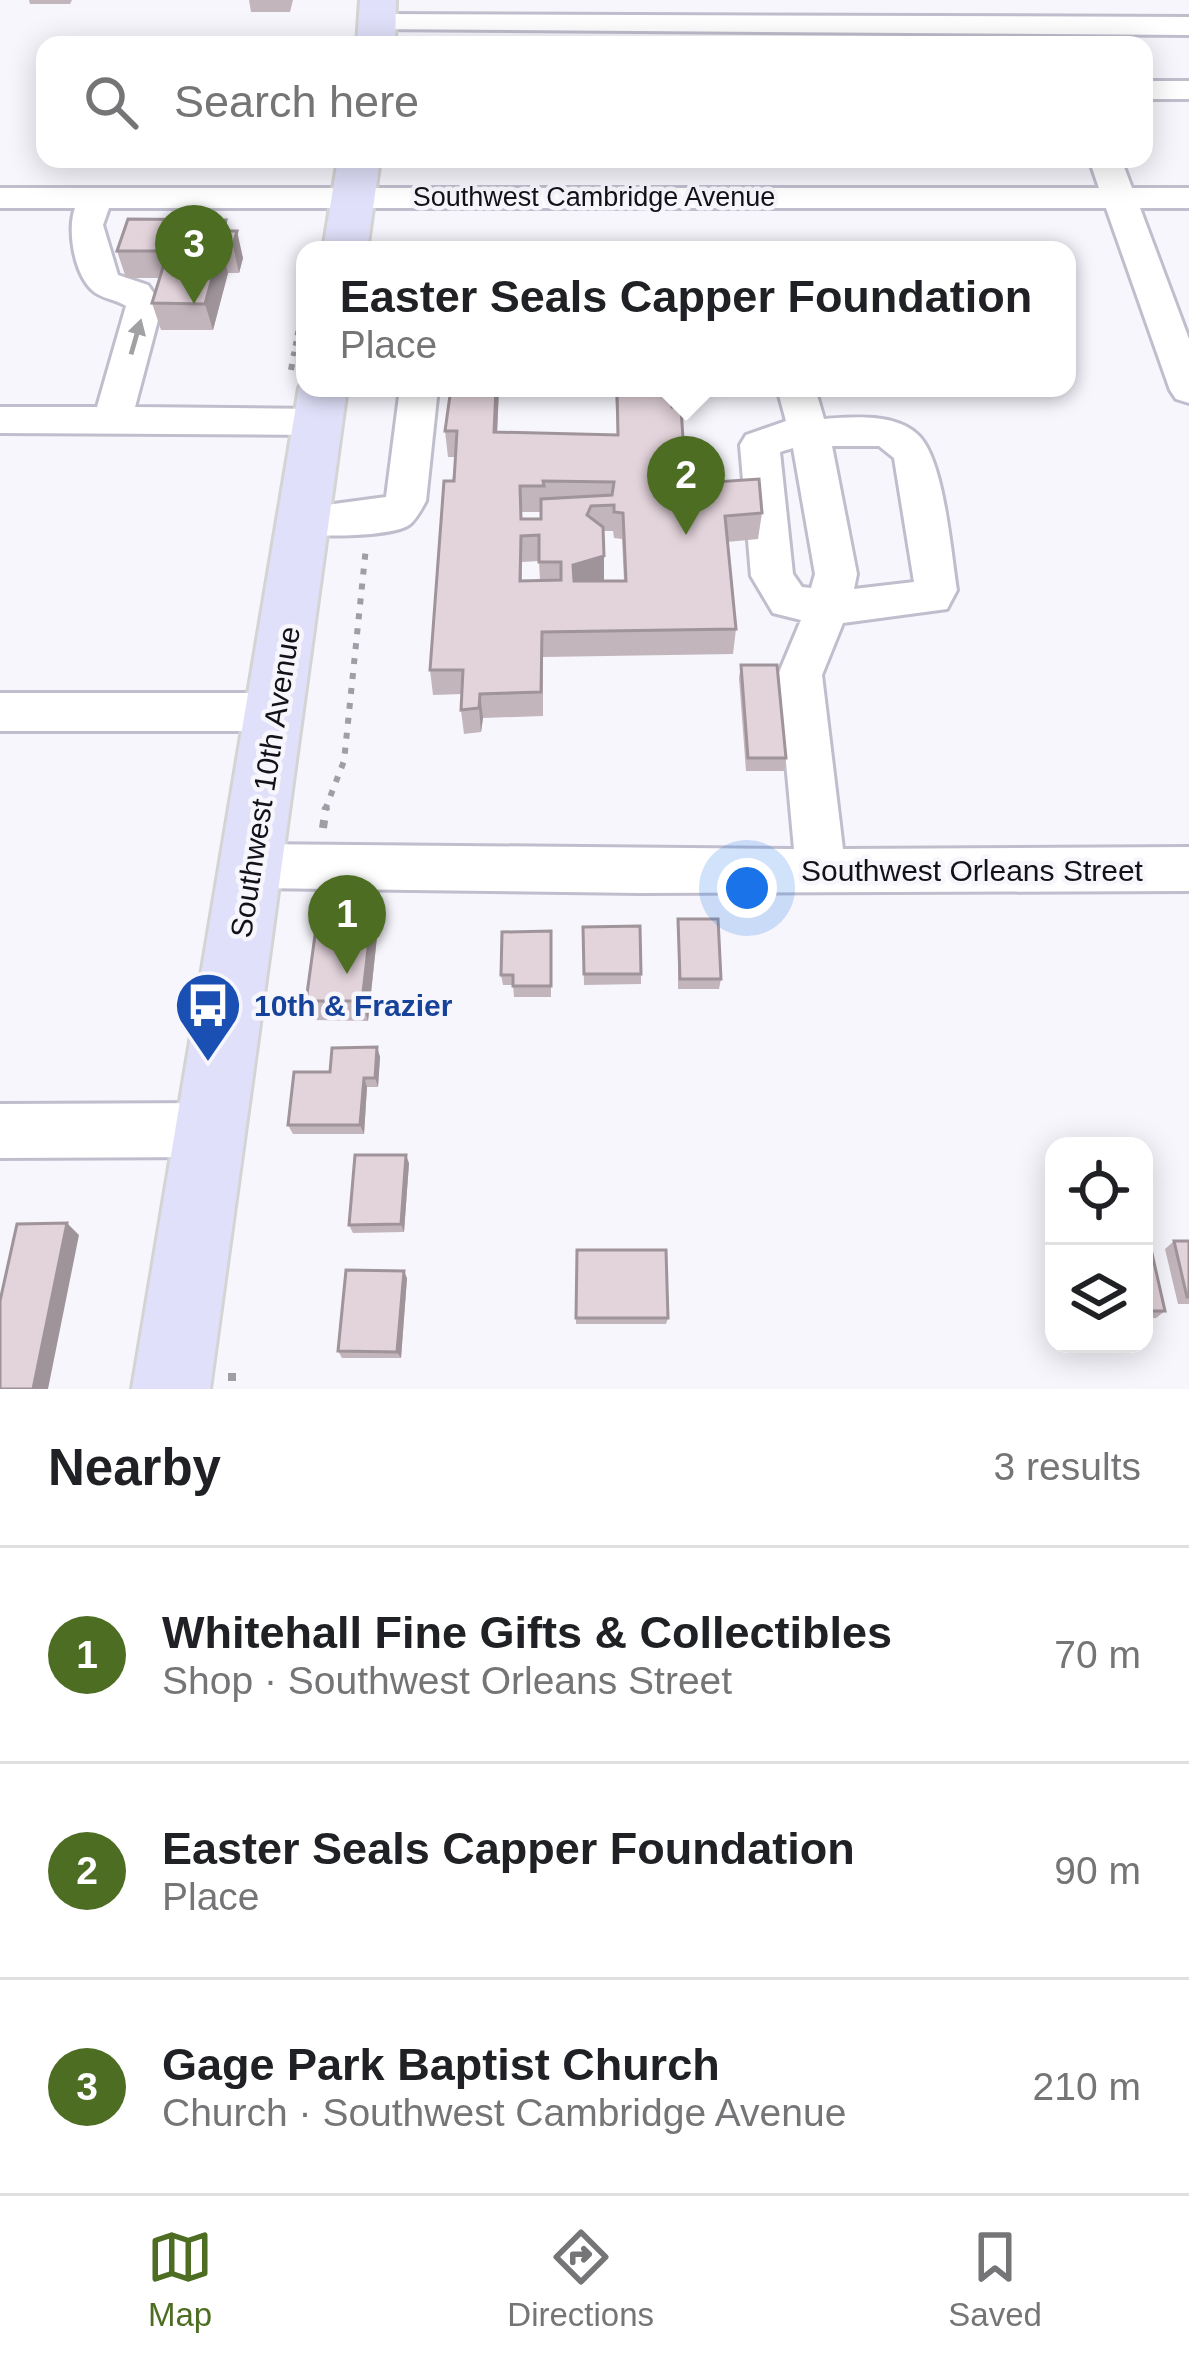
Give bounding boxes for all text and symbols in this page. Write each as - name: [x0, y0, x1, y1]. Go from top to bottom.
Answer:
- search box: [36, 36, 1153, 168]
- icon: search: [78, 69, 144, 135]
- text: Search here: [174, 76, 419, 127]
- street label: Southwest Cambridge Avenue: [413, 182, 775, 212]
- pin: 3: [155, 205, 233, 304]
- popup: [296, 241, 1076, 397]
- text: Easter Seals Capper Foundation: [340, 271, 1032, 322]
- one-way arrow: [128, 318, 146, 355]
- text: Place: [340, 323, 437, 366]
- pin: 2: [647, 436, 725, 535]
- street label: Southwest 10th Avenue: [224, 624, 306, 940]
- street label: Southwest Orleans Street: [801, 854, 1144, 887]
- your location: [717, 858, 777, 918]
- pin: 1: [308, 875, 386, 974]
- bus stop icon: 10th & Frazier: [173, 970, 243, 1064]
- place label: 10th & Frazier: [254, 989, 453, 1022]
- map controls: [1045, 1137, 1153, 1353]
- button: locate: [1045, 1137, 1153, 1245]
- button: layers: [1045, 1245, 1153, 1353]
- text: Nearby: [48, 1439, 221, 1496]
- text: 3 results: [994, 1445, 1141, 1488]
- text: Whitehall Fine Gifts & Collectibles: [162, 1607, 892, 1658]
- text: 1: [76, 1633, 98, 1676]
- text: 70 m: [1054, 1633, 1141, 1676]
- text: Shop · Southwest Orleans Street: [162, 1659, 732, 1702]
- text: Easter Seals Capper Foundation: [162, 1823, 855, 1874]
- text: 2: [76, 1849, 98, 1892]
- text: 90 m: [1054, 1849, 1141, 1892]
- text: Place: [162, 1875, 260, 1918]
- text: Gage Park Baptist Church: [162, 2039, 720, 2090]
- text: 3: [76, 2065, 98, 2108]
- text: 210 m: [1033, 2065, 1141, 2108]
- text: Church · Southwest Cambridge Avenue: [162, 2091, 846, 2134]
- tab: Map: [147, 2224, 213, 2334]
- tab: Directions: [507, 2224, 654, 2334]
- tab: Saved: [948, 2224, 1042, 2334]

